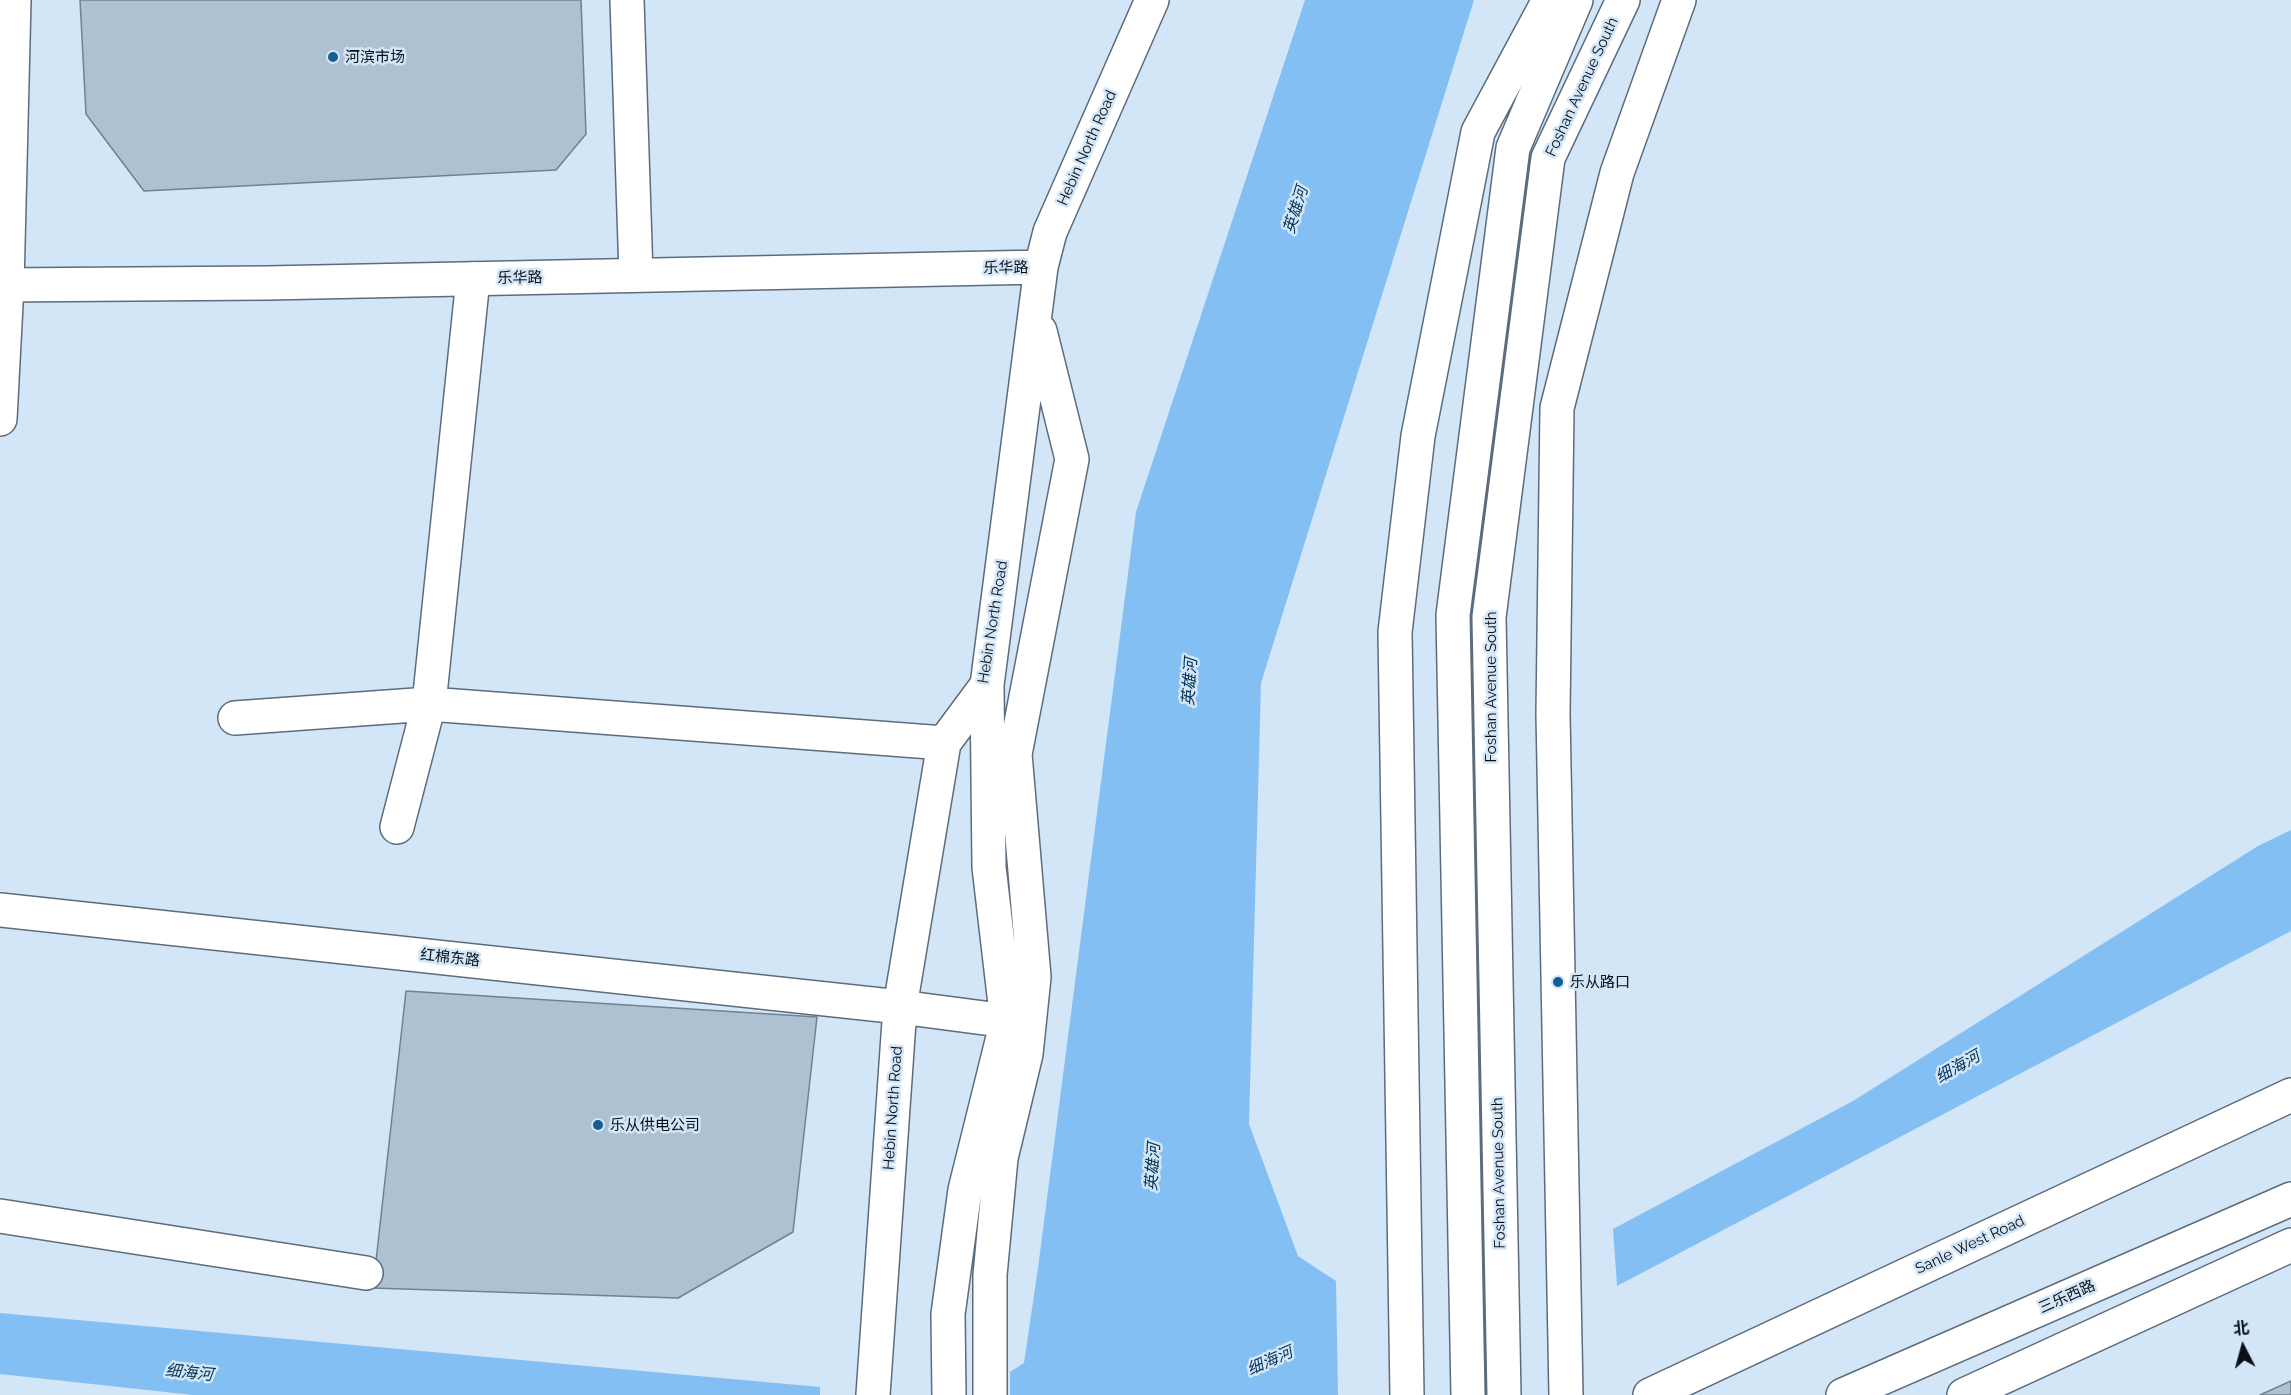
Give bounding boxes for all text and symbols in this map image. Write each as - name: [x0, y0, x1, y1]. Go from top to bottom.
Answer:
- street label: Foshan Avenue South: [1542, 15, 1622, 159]
- place label: 河滨市场: [345, 48, 405, 66]
- marker: 河滨市场: [326, 50, 340, 64]
- street label: Hebin North Road: [1054, 88, 1120, 208]
- water label: 英雄河: [1280, 184, 1312, 236]
- street label: 乐华路: [983, 259, 1029, 277]
- street label: 乐华路: [497, 269, 543, 287]
- street label: Hebin North Road: [974, 559, 1012, 685]
- street label: Foshan Avenue South: [1482, 611, 1500, 763]
- water label: 英雄河: [1179, 657, 1201, 707]
- street label: 红棉东路: [419, 946, 481, 970]
- place label: 乐从路口: [1570, 973, 1630, 991]
- marker: 乐从路口: [1551, 975, 1565, 989]
- street label: Hebin North Road: [880, 1045, 906, 1171]
- water label: 细海河: [1932, 1047, 1984, 1087]
- street label: Foshan Avenue South: [1489, 1097, 1509, 1249]
- place label: 乐从供电公司: [610, 1116, 700, 1134]
- marker: 乐从供电公司: [591, 1118, 605, 1132]
- water label: 英雄河: [1142, 1142, 1164, 1192]
- street label: Sanle West Road: [1913, 1212, 2027, 1278]
- street label: 三乐西路: [2036, 1277, 2098, 1317]
- north arrow: [2213, 1317, 2273, 1377]
- text: 北: [2232, 1318, 2250, 1339]
- water label: 细海河: [1244, 1342, 1296, 1380]
- water label: 细海河: [164, 1361, 214, 1385]

